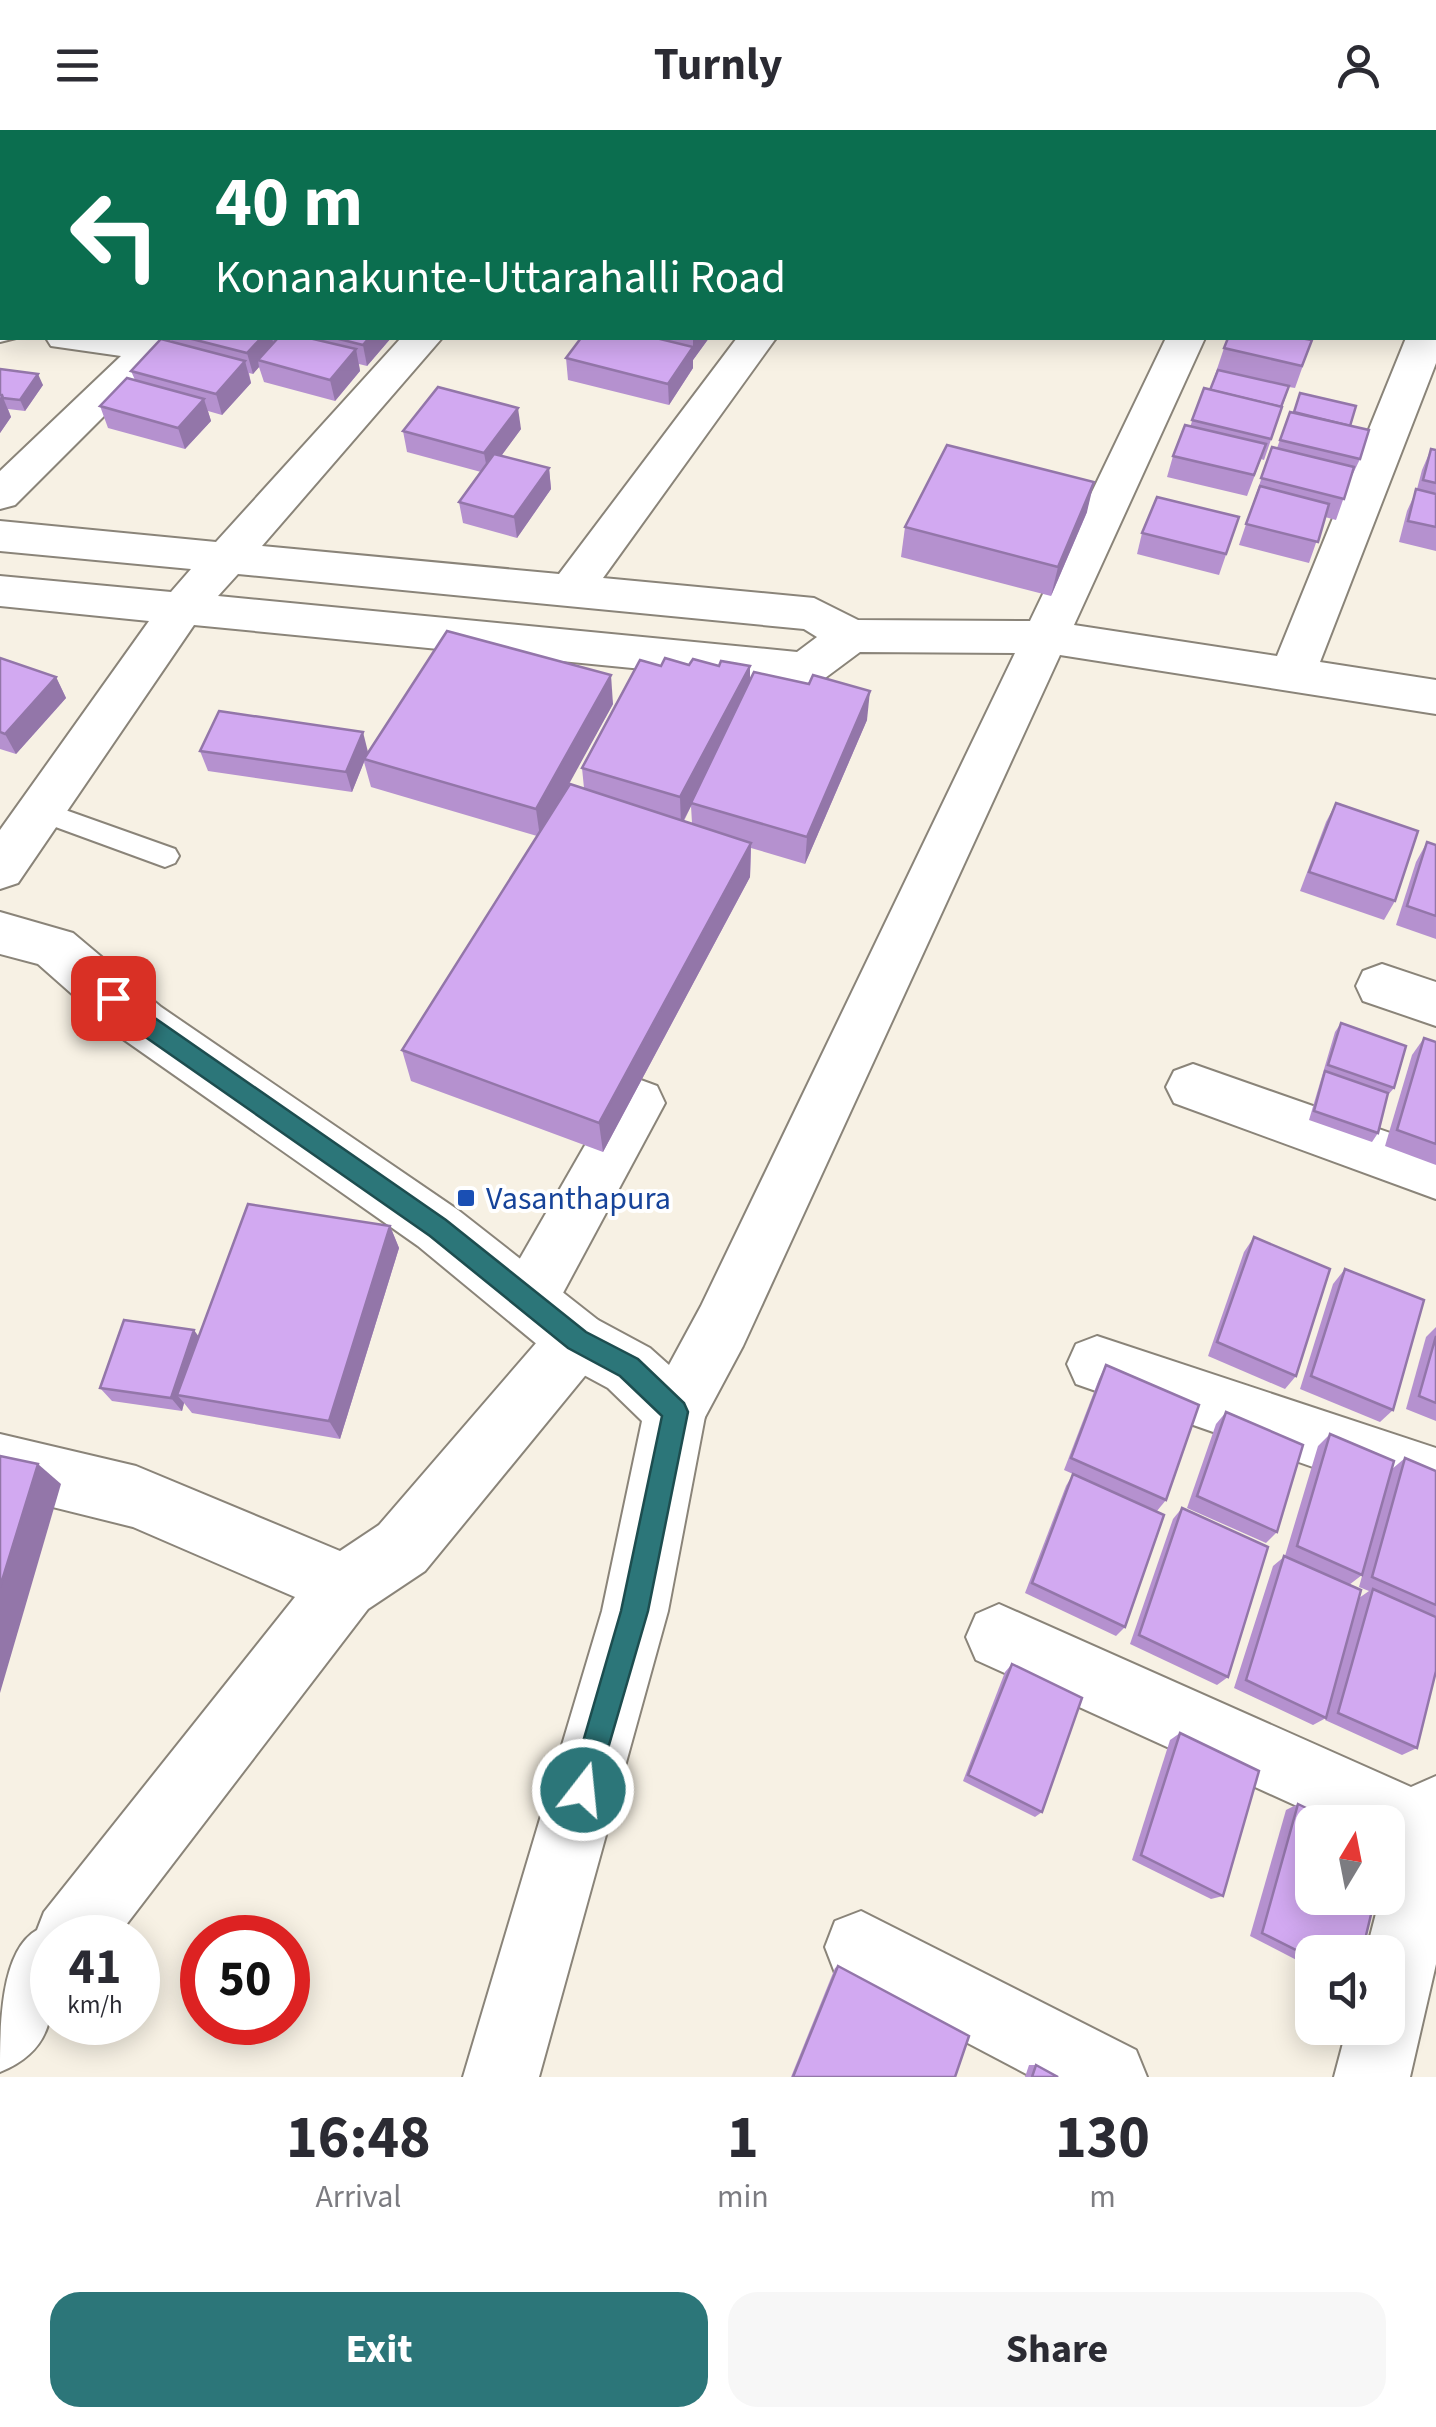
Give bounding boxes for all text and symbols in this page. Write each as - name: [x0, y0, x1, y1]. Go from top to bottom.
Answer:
- text: Turnly: [654, 33, 782, 97]
- icon: menu: [50, 38, 105, 93]
- icon: person: [1331, 38, 1386, 93]
- text: 40 m: [215, 153, 363, 253]
- icon: left: [50, 170, 180, 300]
- text: Konanakunte-Uttarahalli Road: [215, 246, 786, 310]
- pin: [71, 956, 156, 1041]
- icon: arrive: [86, 971, 141, 1026]
- place label: Vasanthapura: [486, 1176, 671, 1222]
- marker: Vasanthapura: [455, 1187, 477, 1209]
- position arrow: [531, 1738, 635, 1842]
- north arrow: [1295, 1805, 1405, 1915]
- map controls: [1295, 1805, 1405, 2045]
- speed limit sign: 50: [180, 1915, 310, 2045]
- text: 41: [69, 1932, 121, 2003]
- button: sound: [1295, 1935, 1405, 2045]
- text: km/h: [67, 1987, 123, 2023]
- text: 16:48: [286, 2096, 431, 2181]
- text: 1: [727, 2096, 759, 2181]
- text: 130: [1055, 2096, 1150, 2181]
- text: Arrival: [315, 2174, 401, 2220]
- text: min: [717, 2174, 769, 2220]
- text: m: [1089, 2174, 1116, 2220]
- button: Exit: [50, 2292, 708, 2407]
- button: Share: [728, 2292, 1386, 2407]

